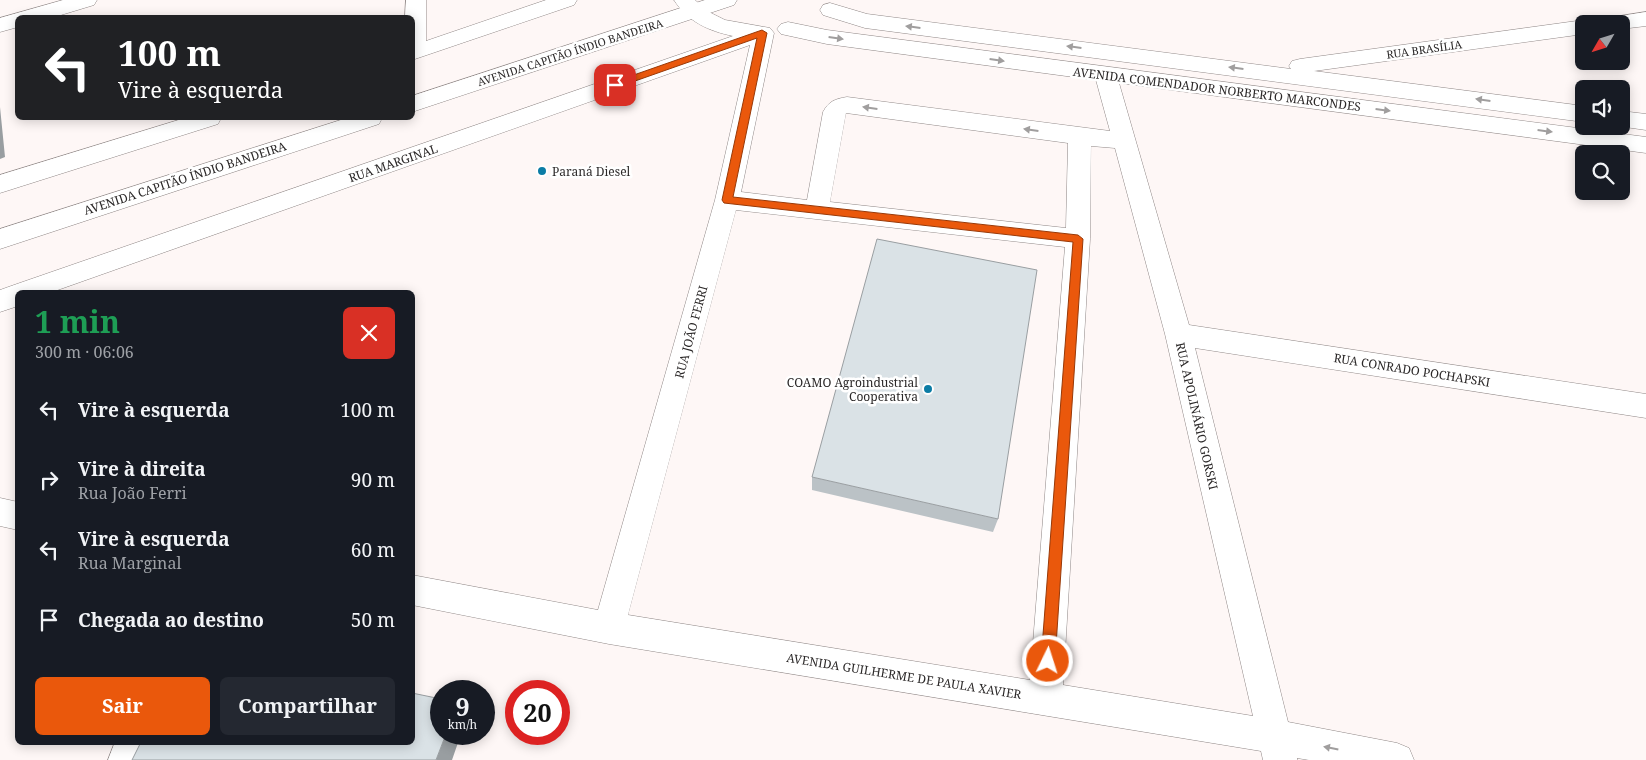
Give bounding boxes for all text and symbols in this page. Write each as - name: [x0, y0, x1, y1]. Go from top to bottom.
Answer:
- street label: AVENIDA CAPITÃO ÍNDIO BANDEIRA: [475, 15, 665, 89]
- north arrow: [1575, 15, 1630, 70]
- map controls: [1575, 15, 1630, 200]
- one-way arrow: [905, 23, 921, 31]
- text: 100 m: [118, 29, 221, 76]
- one-way arrow: [828, 34, 844, 42]
- icon: left: [35, 35, 100, 100]
- street label: RUA BRASÍLIA: [1385, 36, 1463, 62]
- one-way arrow: [1066, 43, 1082, 51]
- one-way arrow: [989, 56, 1005, 64]
- street label: AVENIDA COMENDADOR NORBERTO MARCONDES: [1072, 63, 1362, 115]
- one-way arrow: [1227, 63, 1243, 71]
- pin: [594, 64, 636, 106]
- icon: arrive: [601, 71, 629, 99]
- text: Vire à esquerda: [118, 74, 283, 104]
- button: sound: [1575, 80, 1630, 135]
- one-way arrow: [1475, 96, 1491, 104]
- one-way arrow: [862, 104, 878, 112]
- one-way arrow: [1376, 107, 1392, 115]
- one-way arrow: [1023, 126, 1039, 134]
- one-way arrow: [1537, 128, 1553, 136]
- street label: AVENIDA CAPITÃO ÍNDIO BANDEIRA: [82, 137, 289, 219]
- street label: RUA MARGINAL: [346, 140, 440, 186]
- button: search: [1575, 145, 1630, 200]
- place label: Paraná Diesel: [552, 163, 631, 180]
- marker: Paraná Diesel: [536, 165, 548, 177]
- street label: RUA JOÃO FERRI: [670, 284, 712, 380]
- text: 1 min: [35, 301, 120, 342]
- button: close: [343, 307, 395, 359]
- text: 300 m · 06:06: [35, 341, 134, 363]
- street label: RUA APOLINÁRIO GORSKI: [1172, 341, 1222, 491]
- street label: RUA CONRADO POCHAPSKI: [1333, 349, 1491, 391]
- place label: COAMO Agroindustrial Cooperativa: [787, 374, 918, 405]
- marker: COAMO Agroindustrial Cooperativa: [922, 383, 934, 395]
- icon: left: [35, 396, 63, 424]
- text: Vire à esquerda: [78, 397, 230, 423]
- text: 100 m: [340, 397, 395, 423]
- text: Vire à direita: [78, 456, 206, 482]
- icon: right: [35, 466, 63, 494]
- text: 90 m: [351, 467, 395, 493]
- text: Rua João Ferri: [78, 482, 187, 504]
- text: Vire à esquerda: [78, 526, 230, 552]
- icon: left: [35, 536, 63, 564]
- text: 60 m: [351, 537, 395, 563]
- text: Rua Marginal: [78, 552, 181, 574]
- icon: arrive: [35, 606, 63, 634]
- text: Chegada ao destino: [78, 607, 264, 633]
- text: 50 m: [351, 607, 395, 633]
- position arrow: [1021, 634, 1073, 686]
- street label: AVENIDA GUILHERME DE PAULA XAVIER: [785, 649, 1023, 703]
- button: Sair: [35, 677, 210, 735]
- button: Compartilhar: [220, 677, 395, 735]
- speed limit sign: 20: [505, 680, 570, 745]
- text: 9: [455, 689, 470, 723]
- text: km/h: [448, 716, 477, 733]
- one-way arrow: [1323, 743, 1339, 751]

